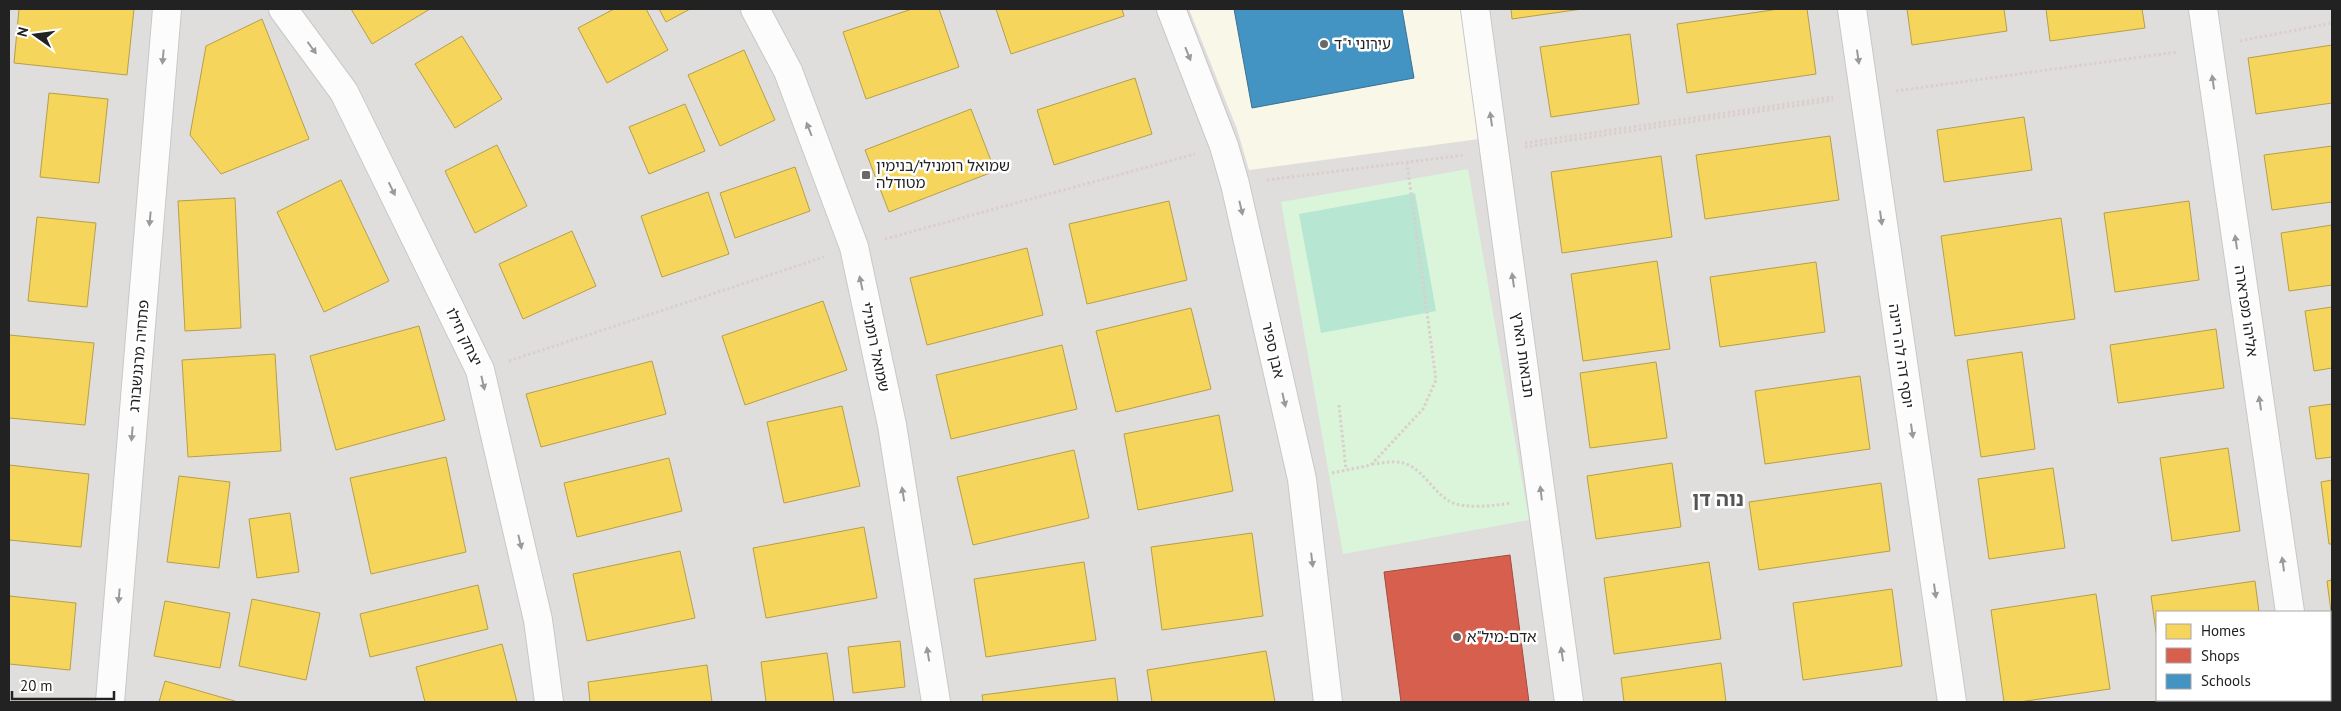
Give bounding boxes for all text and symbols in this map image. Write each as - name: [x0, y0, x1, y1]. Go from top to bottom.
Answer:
- north arrow: [10, 10, 60, 60]
- text: N: [13, 25, 32, 38]
- place label: עירוני י"ד: [1334, 34, 1391, 53]
- marker: עירוני י"ד: [1318, 38, 1330, 50]
- one-way arrow: [307, 41, 317, 55]
- one-way arrow: [1185, 47, 1193, 61]
- one-way arrow: [1854, 49, 1862, 65]
- one-way arrow: [159, 50, 167, 66]
- one-way arrow: [2208, 73, 2216, 89]
- one-way arrow: [1487, 110, 1495, 126]
- one-way arrow: [805, 122, 813, 136]
- place label: שמואל רומנילי/בנימין מטודלה: [876, 156, 1010, 192]
- marker: שמואל רומנילי/בנימין מטודלה: [860, 169, 872, 181]
- one-way arrow: [388, 182, 396, 196]
- one-way arrow: [1237, 200, 1245, 215]
- one-way arrow: [1878, 210, 1886, 226]
- one-way arrow: [145, 212, 153, 228]
- one-way arrow: [2232, 234, 2240, 250]
- street label: אליהו מפרארה: [2231, 264, 2262, 358]
- one-way arrow: [1508, 271, 1516, 287]
- one-way arrow: [857, 274, 865, 290]
- street label: פתחיה מרגנשבורג: [124, 299, 153, 413]
- street label: שמואל רומנילי: [857, 300, 894, 393]
- street label: יוסף דה לה ריינה: [1885, 302, 1918, 410]
- street label: יצחק חילו: [442, 304, 487, 369]
- street label: תבואות הארץ: [1508, 311, 1539, 399]
- street label: אבן ספיר: [1258, 320, 1289, 380]
- one-way arrow: [479, 376, 487, 391]
- one-way arrow: [1281, 393, 1289, 409]
- one-way arrow: [2255, 395, 2263, 411]
- one-way arrow: [1908, 423, 1916, 439]
- one-way arrow: [128, 426, 136, 442]
- one-way arrow: [898, 485, 906, 501]
- one-way arrow: [1537, 485, 1545, 501]
- district label: נוה דן: [1692, 486, 1744, 512]
- one-way arrow: [516, 534, 524, 549]
- one-way arrow: [1308, 553, 1316, 569]
- one-way arrow: [2279, 556, 2287, 572]
- one-way arrow: [1932, 584, 1940, 600]
- one-way arrow: [114, 588, 122, 604]
- legend: [2156, 611, 2331, 701]
- text: Homes: [2201, 621, 2245, 640]
- place label: אדם-מיל"א: [1467, 627, 1537, 646]
- marker: אדם-מיל"א: [1451, 631, 1463, 643]
- one-way arrow: [924, 646, 932, 662]
- one-way arrow: [1558, 646, 1566, 662]
- text: Shops: [2201, 646, 2240, 665]
- scale bar: [12, 668, 115, 700]
- text: Schools: [2201, 671, 2251, 690]
- text: 20 m: [20, 676, 53, 695]

